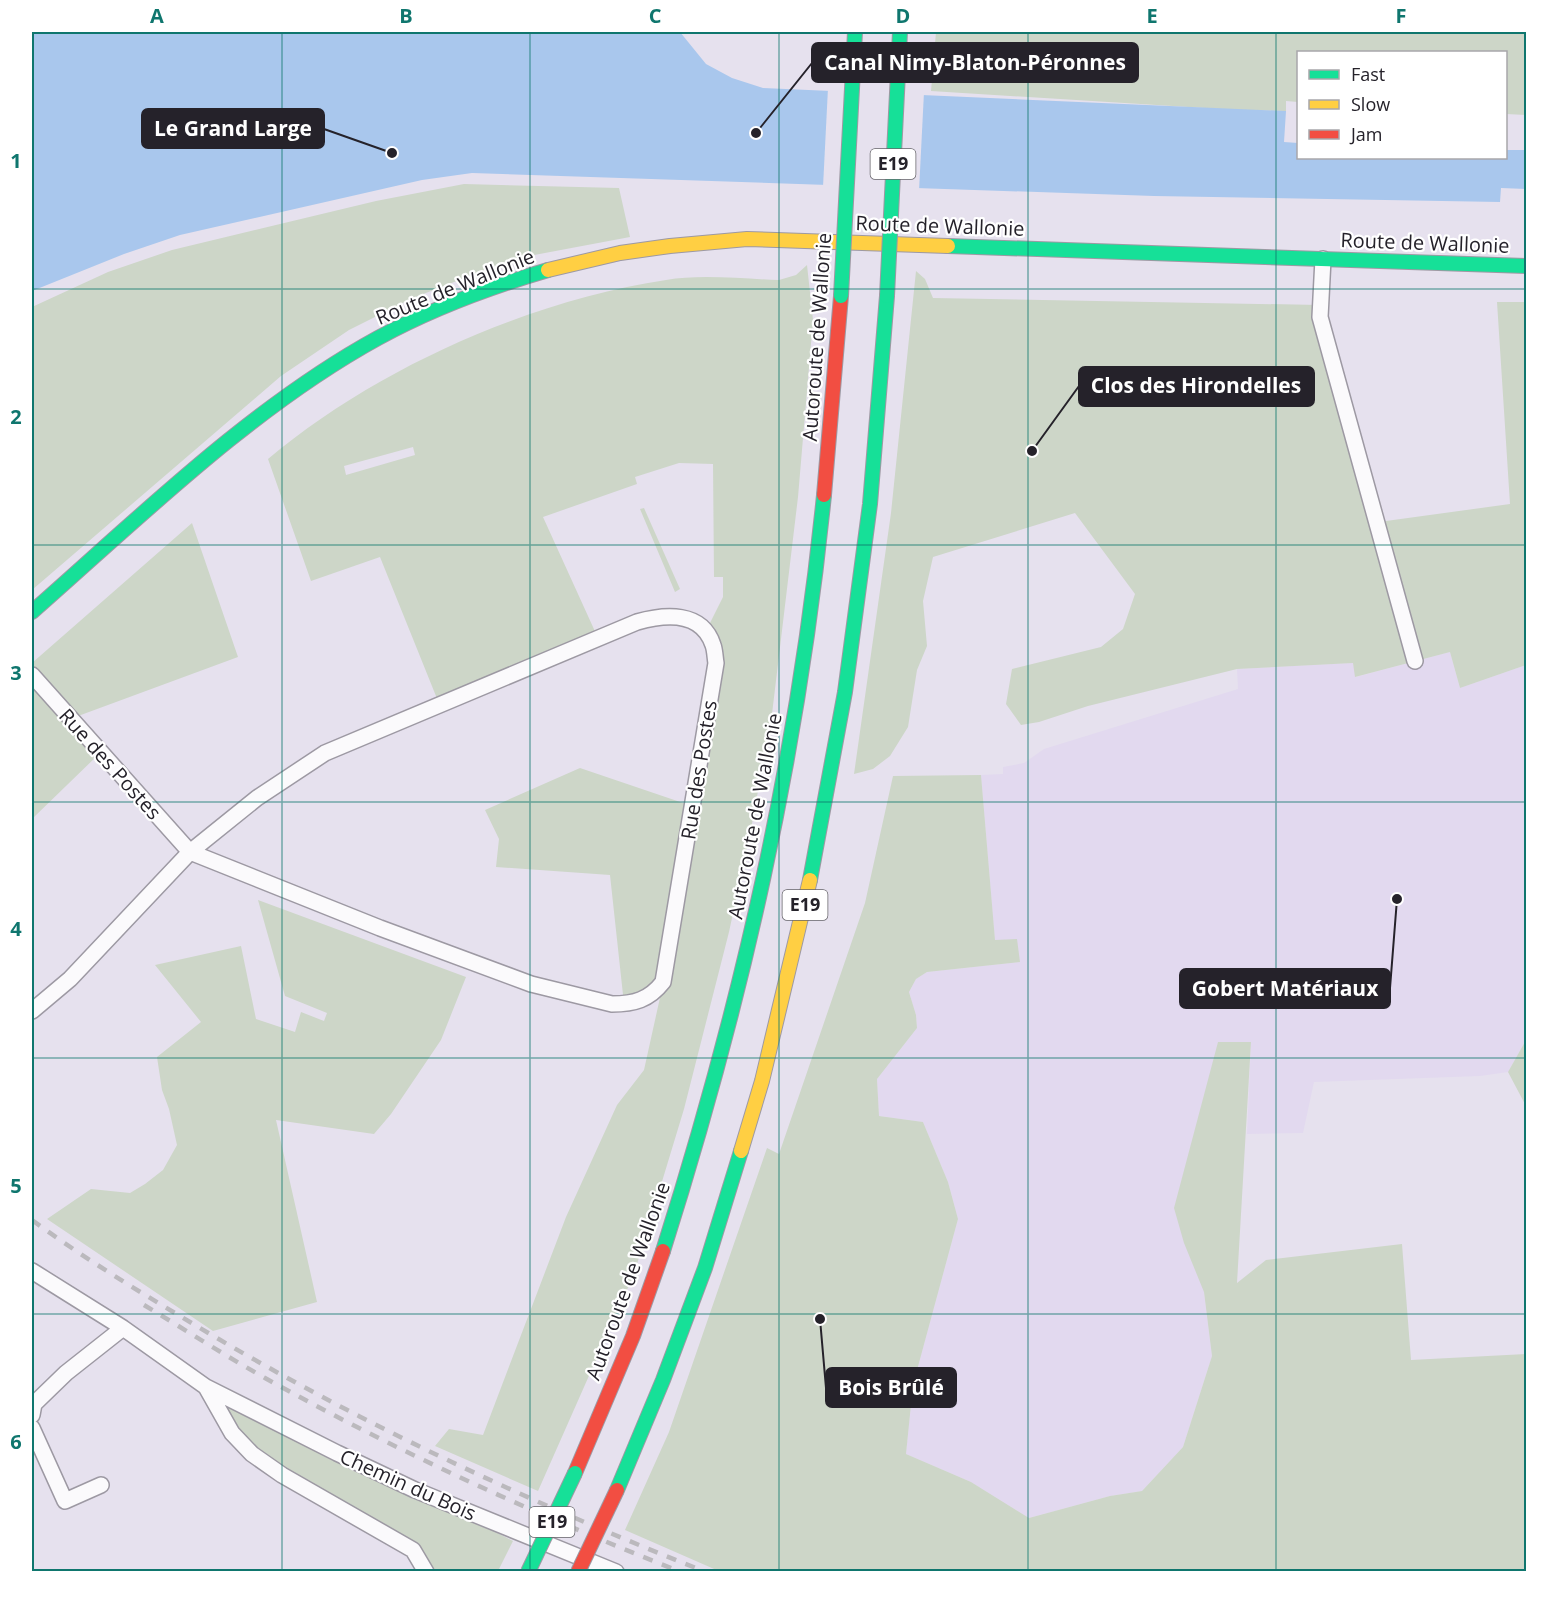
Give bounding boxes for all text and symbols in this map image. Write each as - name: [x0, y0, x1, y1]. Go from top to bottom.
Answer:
- text: A: [150, 2, 164, 29]
- text: B: [399, 2, 413, 29]
- text: C: [649, 2, 662, 29]
- text: D: [896, 2, 910, 29]
- text: E: [1146, 2, 1158, 29]
- text: F: [1396, 2, 1406, 29]
- callout: Canal Nimy-Blaton-Péronnes: [812, 43, 1138, 82]
- text: Canal Nimy-Blaton-Péronnes: [824, 48, 1126, 76]
- legend: [1297, 51, 1507, 159]
- text: Fast: [1351, 62, 1385, 86]
- text: Slow: [1351, 92, 1390, 116]
- callout: Le Grand Large: [142, 109, 324, 148]
- text: Le Grand Large: [154, 114, 312, 142]
- text: Jam: [1349, 122, 1383, 146]
- text: 1: [10, 147, 22, 174]
- road number: E19: [870, 149, 916, 179]
- street label: Route de Wallonie: [855, 209, 1025, 242]
- street label: Route de Wallonie: [1340, 226, 1510, 259]
- street label: Autoroute de Wallonie: [796, 232, 837, 442]
- street label: Route de Wallonie: [371, 242, 538, 331]
- callout: Clos des Hirondelles: [1079, 367, 1314, 406]
- text: Clos des Hirondelles: [1091, 371, 1301, 399]
- text: 2: [10, 403, 22, 430]
- text: 3: [10, 659, 22, 686]
- street label: Rue des Postes: [674, 698, 723, 842]
- street label: Rue des Postes: [53, 702, 167, 825]
- street label: Autoroute de Wallonie: [721, 711, 788, 921]
- road number: E19: [782, 890, 828, 920]
- text: 4: [10, 915, 22, 942]
- callout: Gobert Matériaux: [1180, 969, 1390, 1008]
- text: Gobert Matériaux: [1192, 974, 1379, 1002]
- text: 5: [10, 1172, 22, 1199]
- street label: Autoroute de Wallonie: [579, 1178, 676, 1384]
- callout: Bois Brûlé: [826, 1368, 956, 1407]
- text: Bois Brûlé: [838, 1373, 944, 1401]
- text: 6: [10, 1428, 22, 1455]
- street label: Chemin du Bois: [336, 1442, 481, 1527]
- road number: E19: [530, 1507, 574, 1537]

